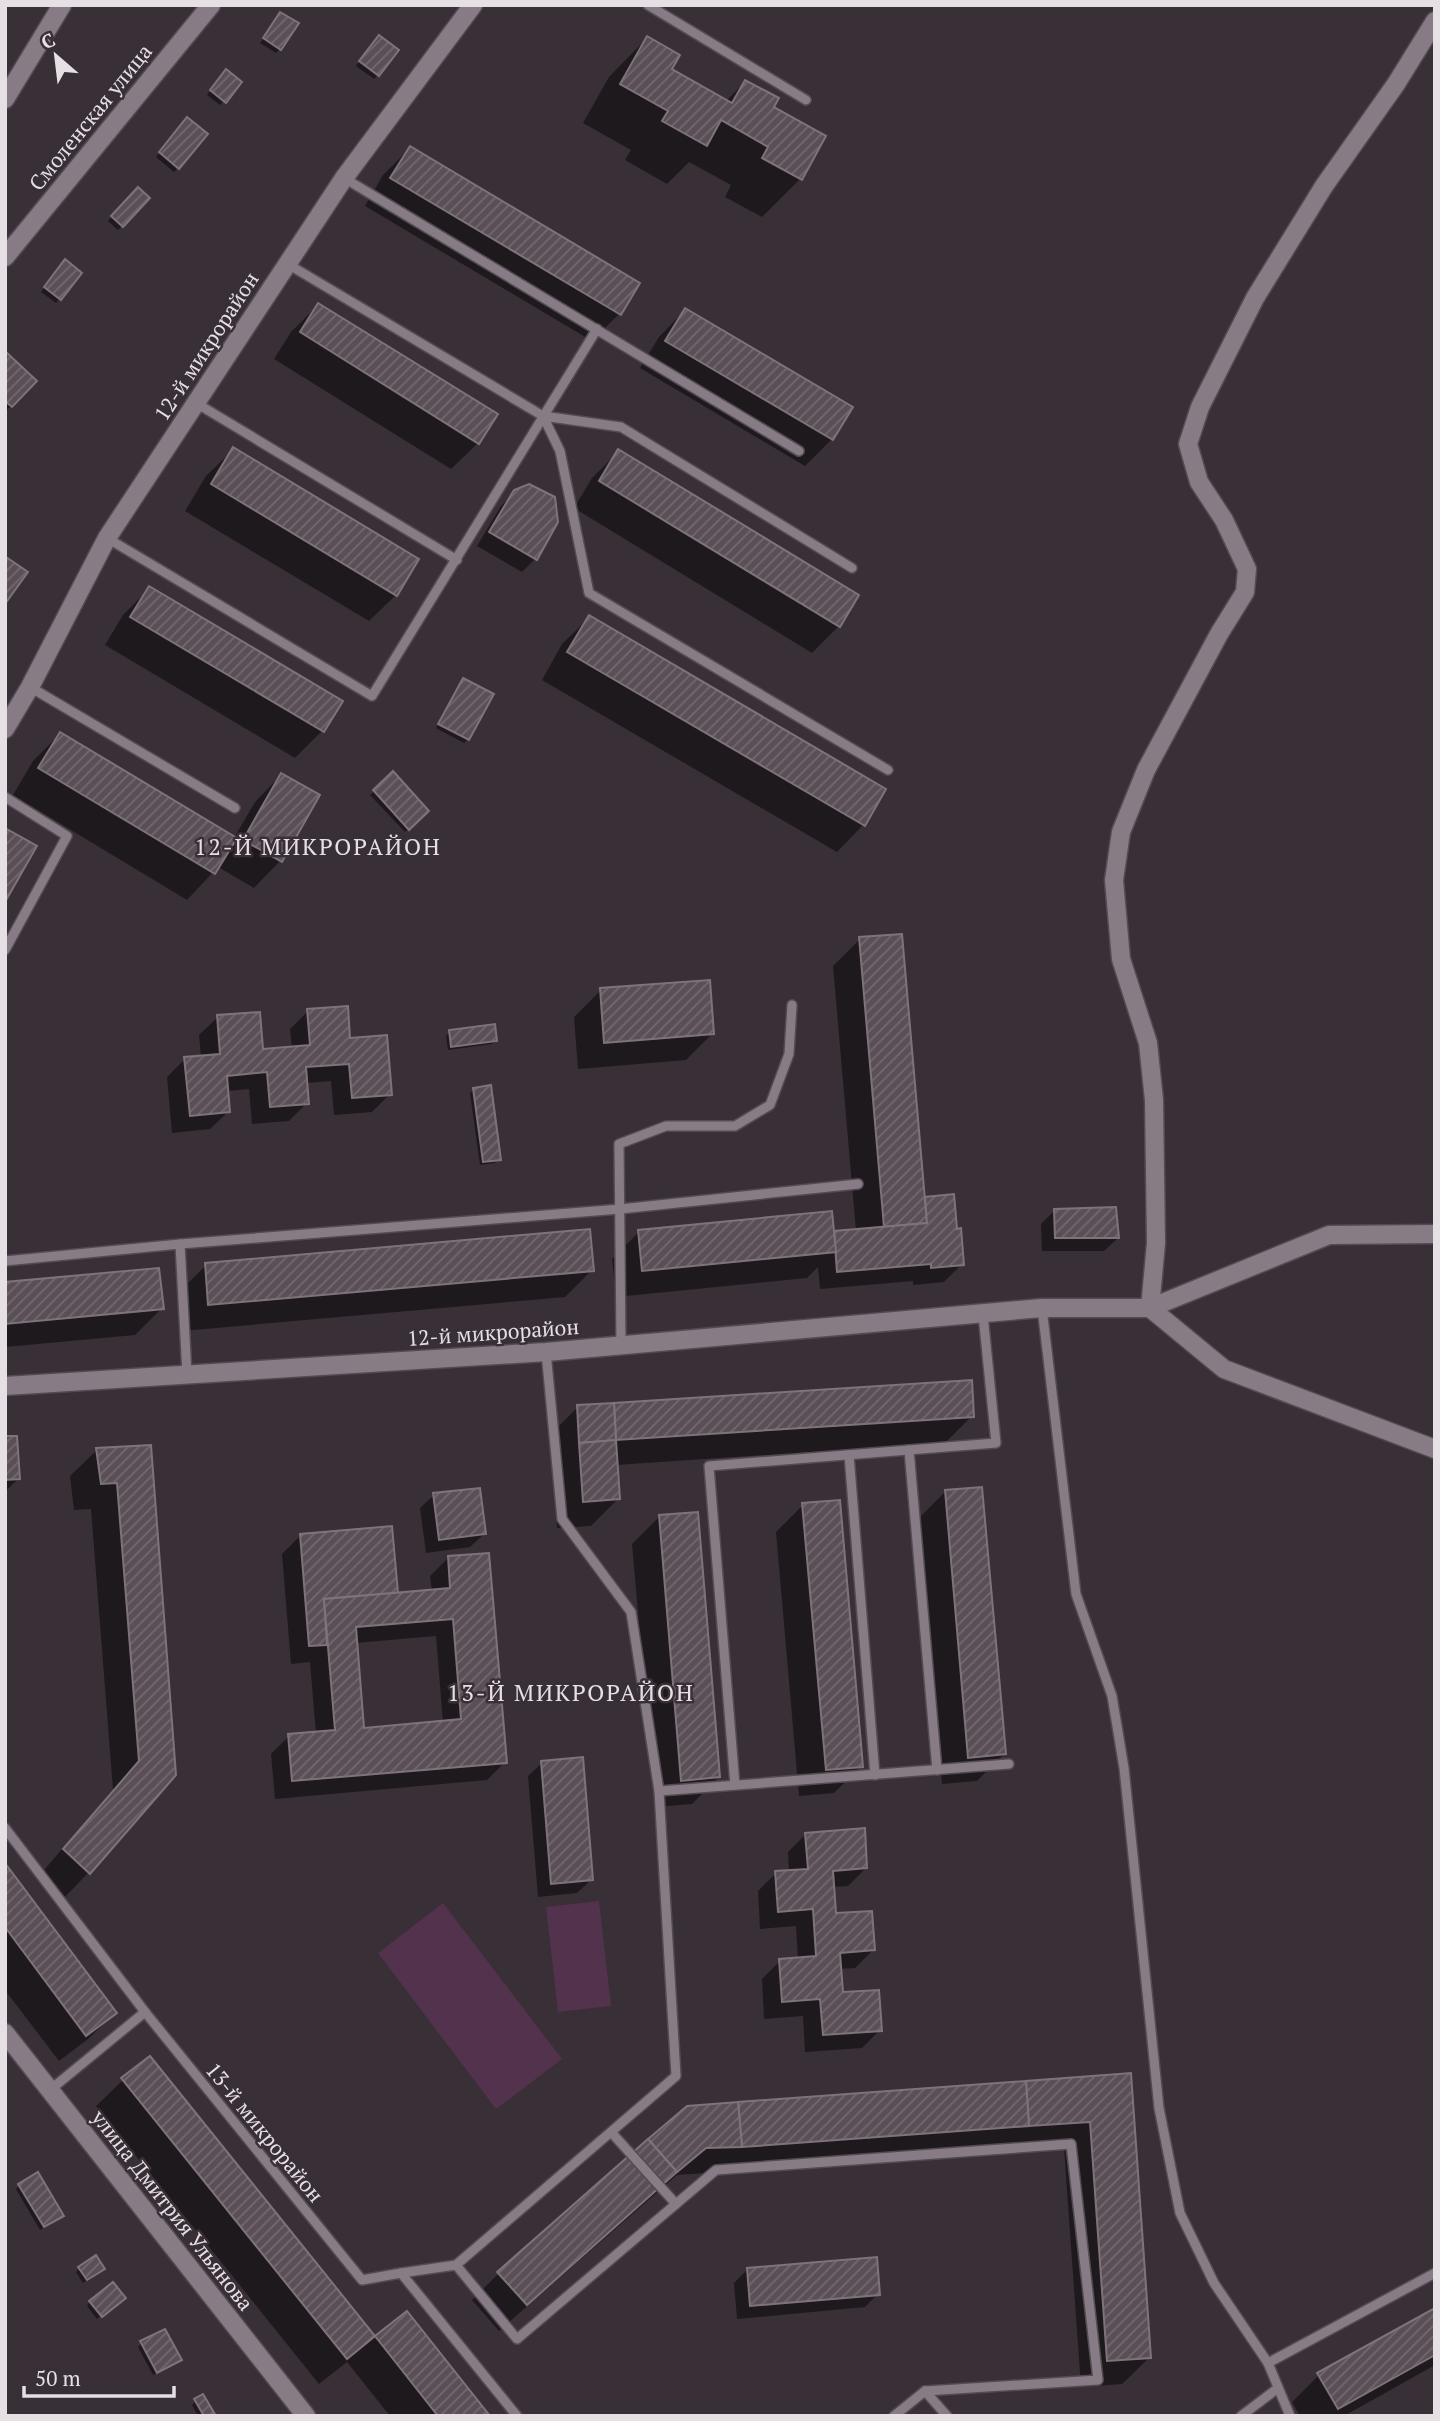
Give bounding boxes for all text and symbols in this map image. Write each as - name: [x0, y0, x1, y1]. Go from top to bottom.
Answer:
- north arrow: [21, 21, 91, 91]
- street label: Смоленская улица: [23, 39, 157, 195]
- street label: 12-й микрорайон: [147, 266, 265, 426]
- district label: 12-Й МИКРОРАЙОН: [194, 831, 442, 862]
- street label: 12-й микрорайон: [406, 1312, 580, 1352]
- district label: 13-Й МИКРОРАЙОН: [447, 1677, 695, 1708]
- street label: 13-й микрорайон: [200, 2056, 330, 2208]
- street label: улица Дмитрия Ульянова: [85, 2103, 260, 2316]
- scale bar: [24, 2354, 175, 2398]
- text: 50 m: [35, 2364, 81, 2392]

